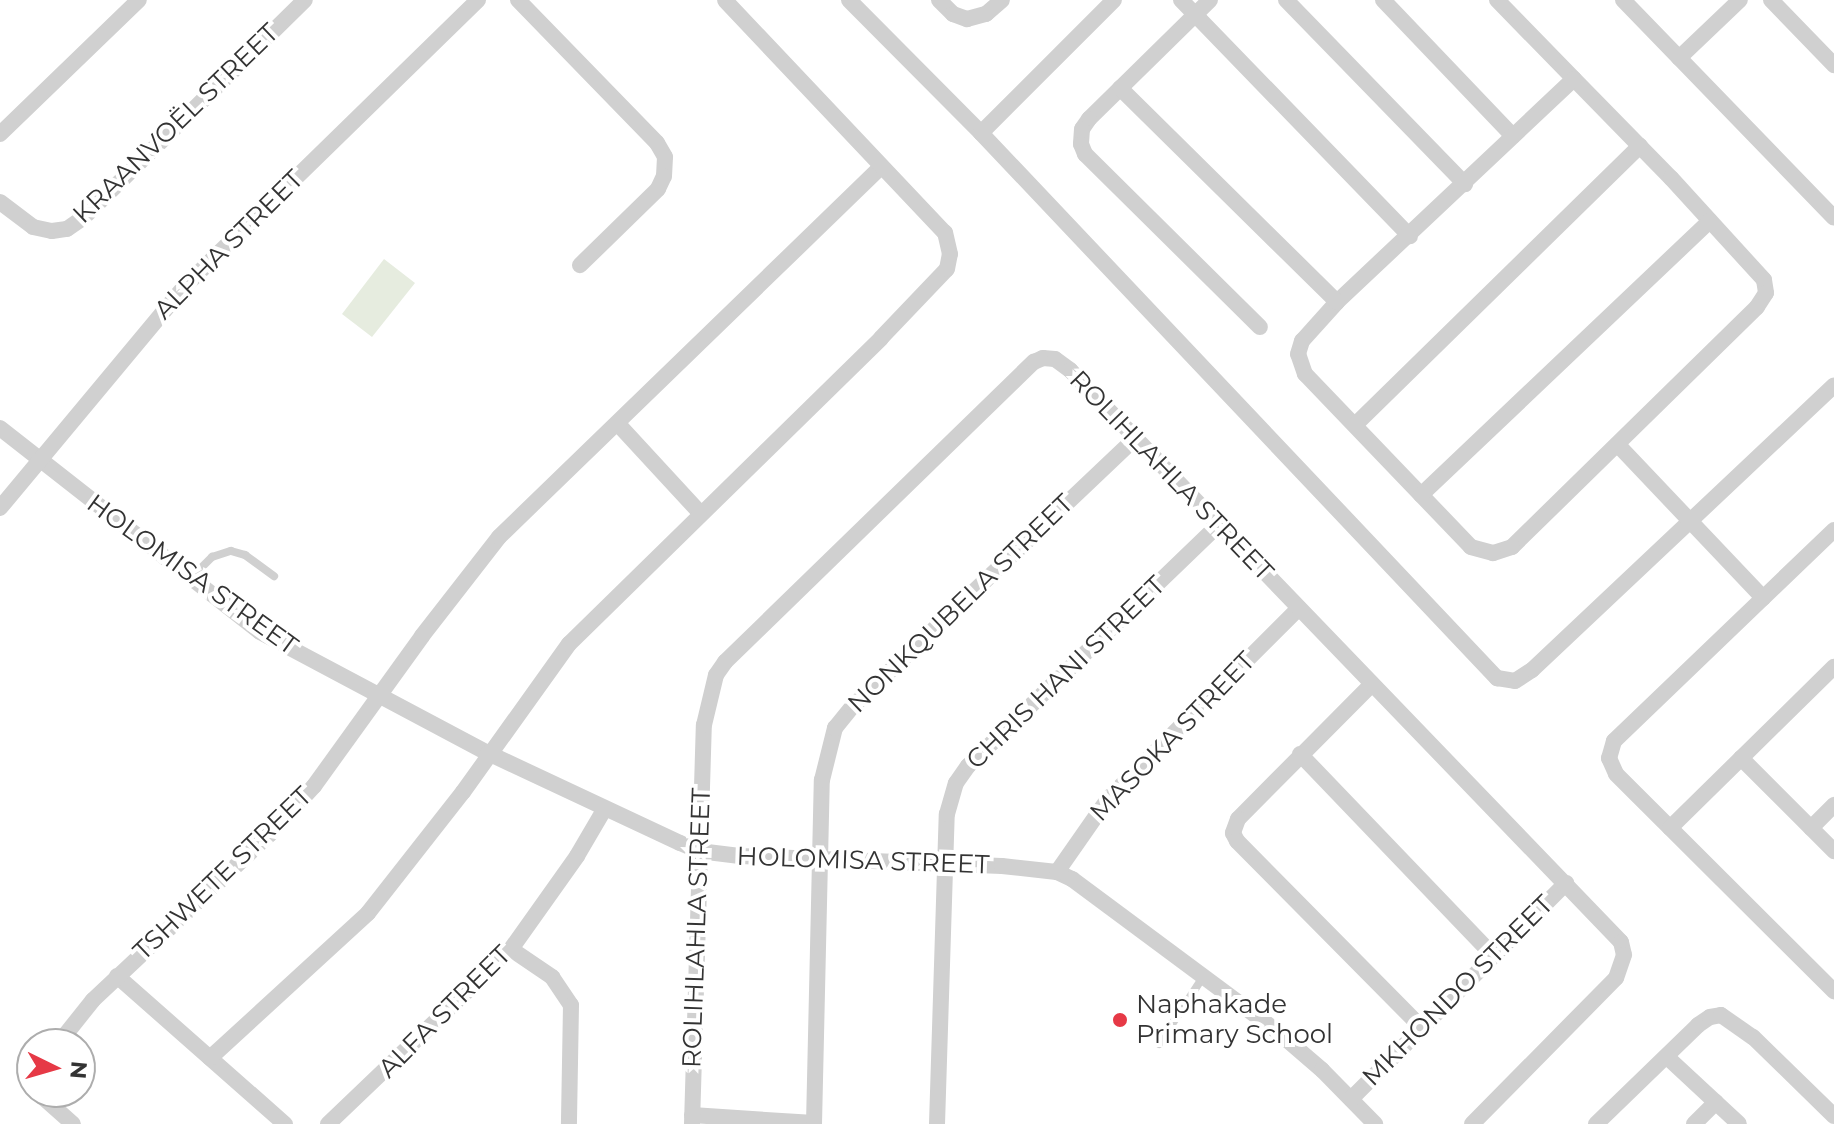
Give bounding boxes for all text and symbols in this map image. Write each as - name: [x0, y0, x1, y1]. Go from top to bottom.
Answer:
- street label: KRAANVOËL STREET: [67, 18, 285, 230]
- street label: ALPHA STREET: [148, 164, 310, 326]
- street label: ROLIHLAHLA STREET: [1063, 364, 1279, 588]
- street label: HOLOMISA STREET: [80, 488, 304, 662]
- street label: NONKQUBELA STREET: [842, 488, 1080, 720]
- street label: CHRIS HANI STREET: [960, 570, 1172, 776]
- street label: MASOKA STREET: [1084, 646, 1262, 828]
- street label: TSHWETE STREET: [127, 781, 319, 967]
- street label: ROLIHLAHLA STREET: [677, 788, 717, 1068]
- street label: HOLOMISA STREET: [736, 841, 990, 881]
- street label: MKHONDO STREET: [1356, 889, 1560, 1093]
- street label: ALFA STREET: [372, 939, 518, 1085]
- place label: Naphakade Primary School: [1136, 989, 1333, 1050]
- marker: Naphakade Primary School: [1111, 1011, 1129, 1029]
- north arrow: [16, 1028, 96, 1108]
- text: N: [64, 1060, 93, 1080]

